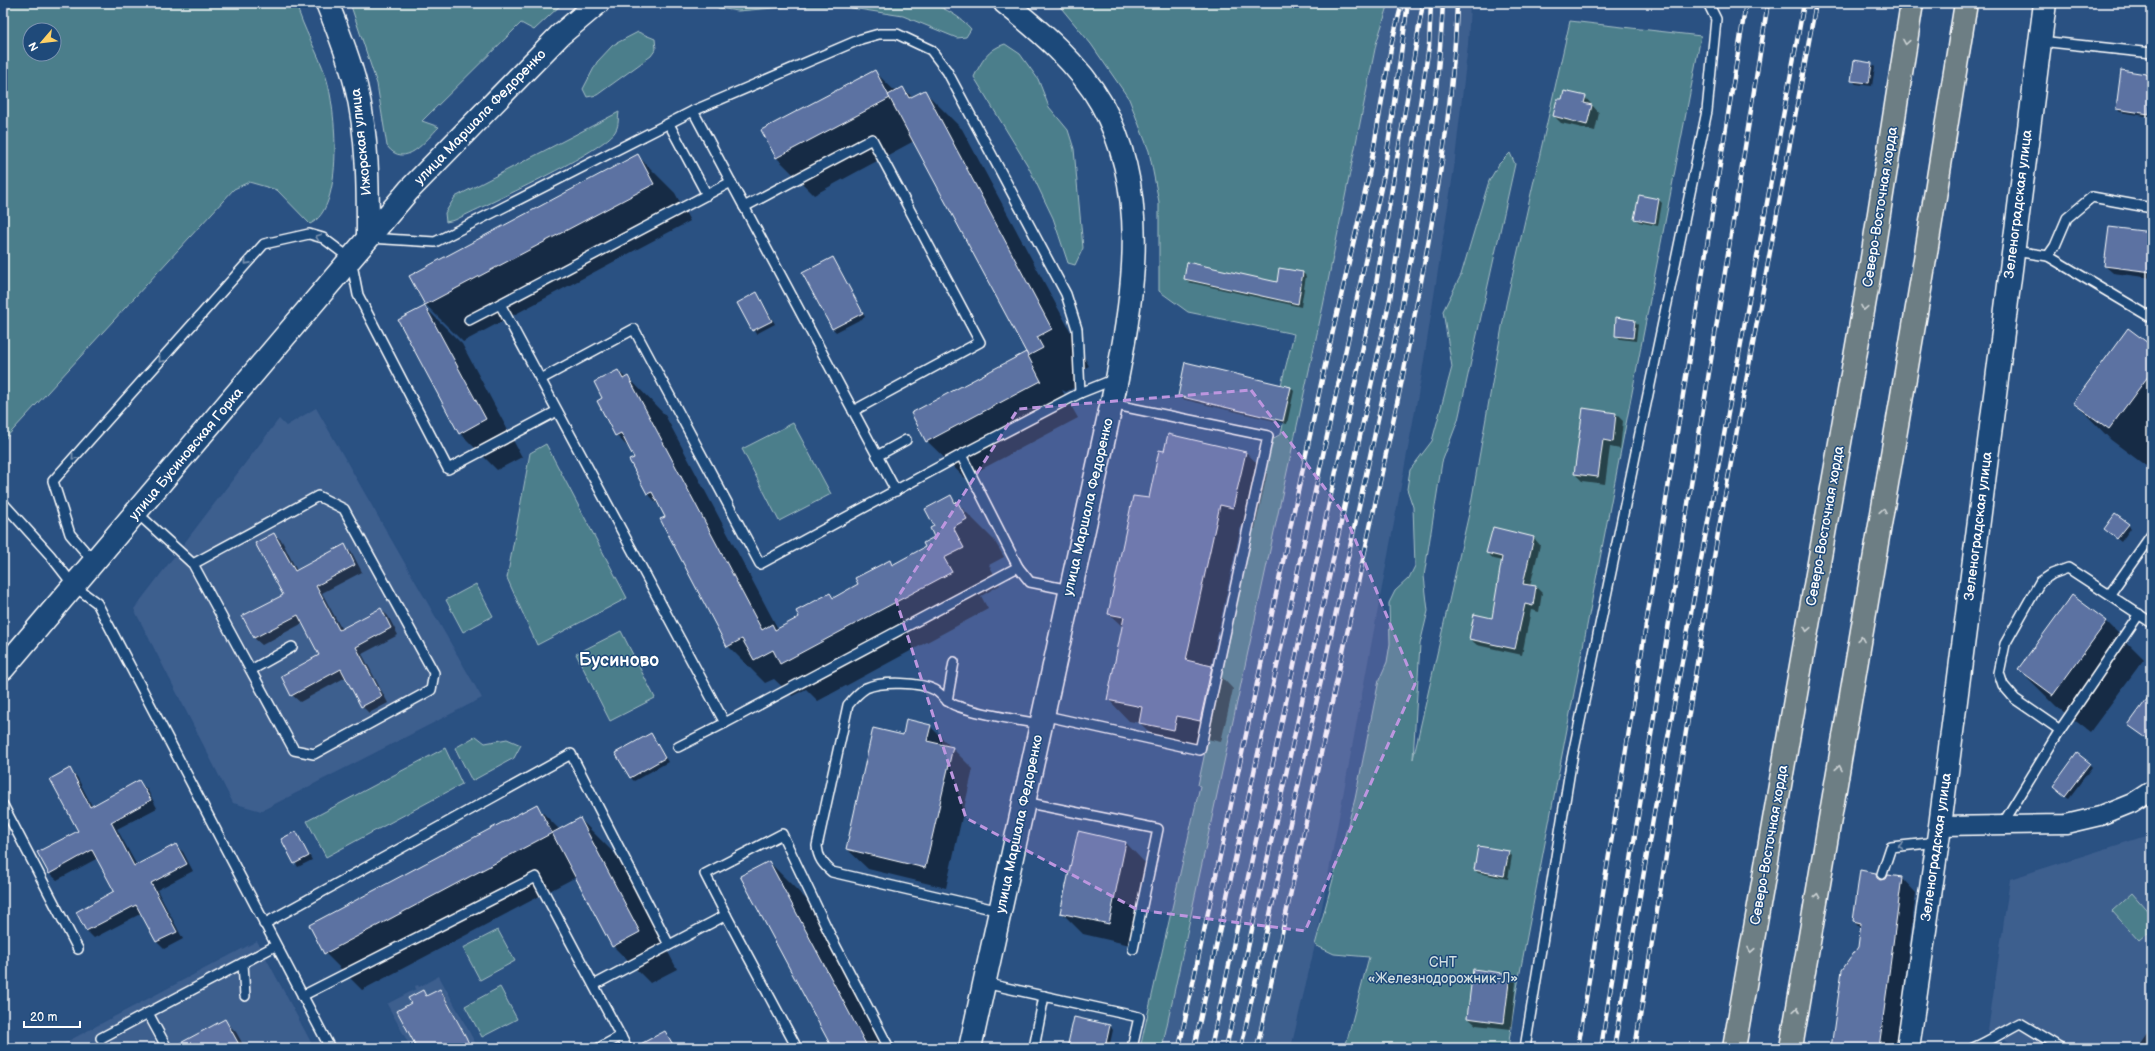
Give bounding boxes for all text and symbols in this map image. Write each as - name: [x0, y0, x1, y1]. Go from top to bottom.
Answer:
- north arrow: [22, 22, 62, 62]
- one-way arrow: [1902, 38, 1911, 45]
- text: N: [26, 40, 41, 53]
- street label: улица Маршала Федоренко: [411, 46, 549, 188]
- street label: Ижорская улица: [347, 87, 375, 196]
- street label: Северо-Восточная хорда: [1859, 125, 1901, 288]
- street label: Зеленоградская улица: [2000, 128, 2036, 279]
- one-way arrow: [315, 234, 322, 242]
- one-way arrow: [245, 258, 252, 265]
- one-way arrow: [1860, 305, 1868, 311]
- one-way arrow: [159, 355, 166, 362]
- street label: улица Бусиновская Горка: [125, 384, 247, 524]
- street label: улица Маршала Федоренко: [1059, 416, 1117, 598]
- street label: Северо-Восточная хорда: [1803, 444, 1848, 607]
- street label: Зеленоградская улица: [1960, 450, 1996, 601]
- one-way arrow: [72, 452, 79, 460]
- one-way arrow: [1878, 508, 1887, 514]
- one-way arrow: [1803, 626, 1812, 632]
- one-way arrow: [1856, 636, 1865, 643]
- district label: Бусиново: [579, 650, 659, 671]
- street label: улица Маршала Федоренко: [992, 733, 1046, 915]
- street label: Северо-Восточная хорда: [1747, 763, 1792, 926]
- one-way arrow: [1834, 765, 1843, 771]
- street label: Зеленоградская улица: [1917, 771, 1955, 922]
- one-way arrow: [1898, 841, 1904, 850]
- one-way arrow: [1812, 893, 1821, 899]
- one-way arrow: [1747, 947, 1756, 953]
- park label: СНТ «Железнодорожник-Л»: [1368, 954, 1518, 987]
- scale bar: [24, 1003, 80, 1029]
- one-way arrow: [1793, 1006, 1801, 1013]
- text: 20 m: [30, 1010, 57, 1025]

